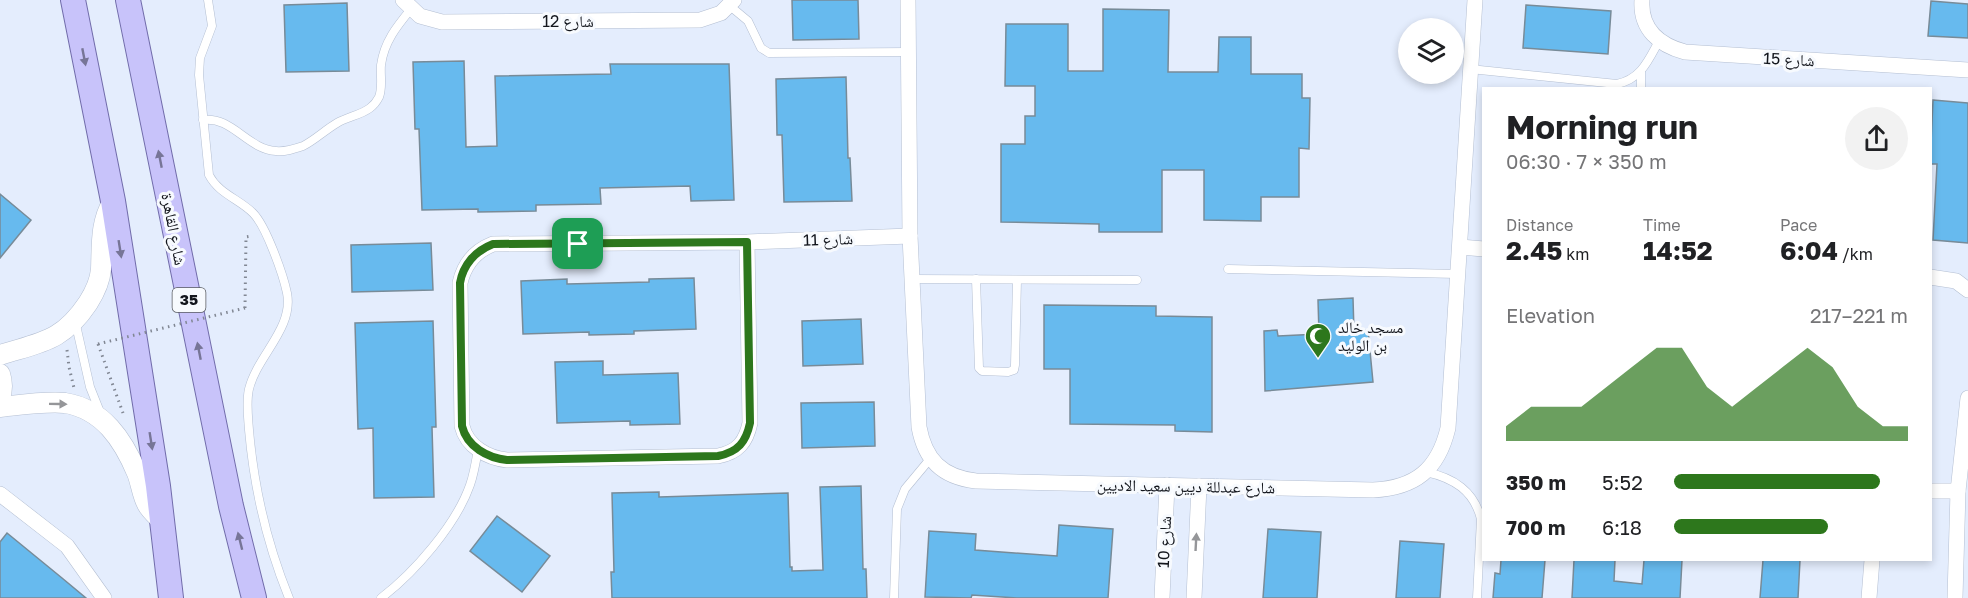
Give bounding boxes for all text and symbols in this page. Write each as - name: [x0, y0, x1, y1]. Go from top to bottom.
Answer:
- street label: شارع 12: [542, 11, 594, 32]
- map controls: [1398, 18, 1464, 84]
- button: layers: [1398, 18, 1464, 84]
- one-way arrow: [80, 48, 89, 67]
- street label: شارع 15: [1763, 48, 1815, 71]
- text: Morning run: [1506, 107, 1698, 146]
- button: share: [1845, 107, 1908, 170]
- text: 06:30 · 7 × 350 m: [1506, 149, 1667, 173]
- one-way arrow: [155, 150, 164, 169]
- street label: شارع القاهرة: [156, 191, 191, 267]
- text: Distance: [1506, 215, 1573, 235]
- text: Time: [1643, 215, 1681, 235]
- text: Pace: [1780, 215, 1817, 235]
- pin: [552, 218, 603, 269]
- icon: arrive: [561, 227, 594, 260]
- street label: شارع 11: [803, 228, 853, 251]
- text: 2.45: [1506, 235, 1562, 266]
- text: 14:52: [1643, 235, 1713, 266]
- text: 6:04: [1780, 235, 1838, 266]
- one-way arrow: [116, 240, 125, 259]
- text: km: [1562, 244, 1590, 264]
- text: /km: [1838, 244, 1873, 264]
- road number: 35: [172, 288, 206, 312]
- text: Elevation: [1506, 303, 1595, 327]
- text: 217–221 m: [1810, 303, 1908, 327]
- place label: مسجد خالد بن الوليد: [1338, 317, 1403, 356]
- mosque icon: مسجد خالد بن الوليد: [1303, 321, 1333, 359]
- one-way arrow: [194, 341, 203, 360]
- one-way arrow: [49, 399, 68, 409]
- one-way arrow: [147, 432, 156, 451]
- text: 350 m: [1506, 470, 1566, 494]
- text: 5:52: [1602, 470, 1643, 494]
- street label: شارع عبدللة ديين سعيد الاديين: [1097, 474, 1275, 499]
- street label: شارع 10: [1153, 515, 1176, 569]
- text: 700 m: [1506, 515, 1565, 539]
- text: 6:18: [1602, 515, 1642, 539]
- one-way arrow: [234, 532, 244, 550]
- one-way arrow: [1192, 533, 1201, 552]

